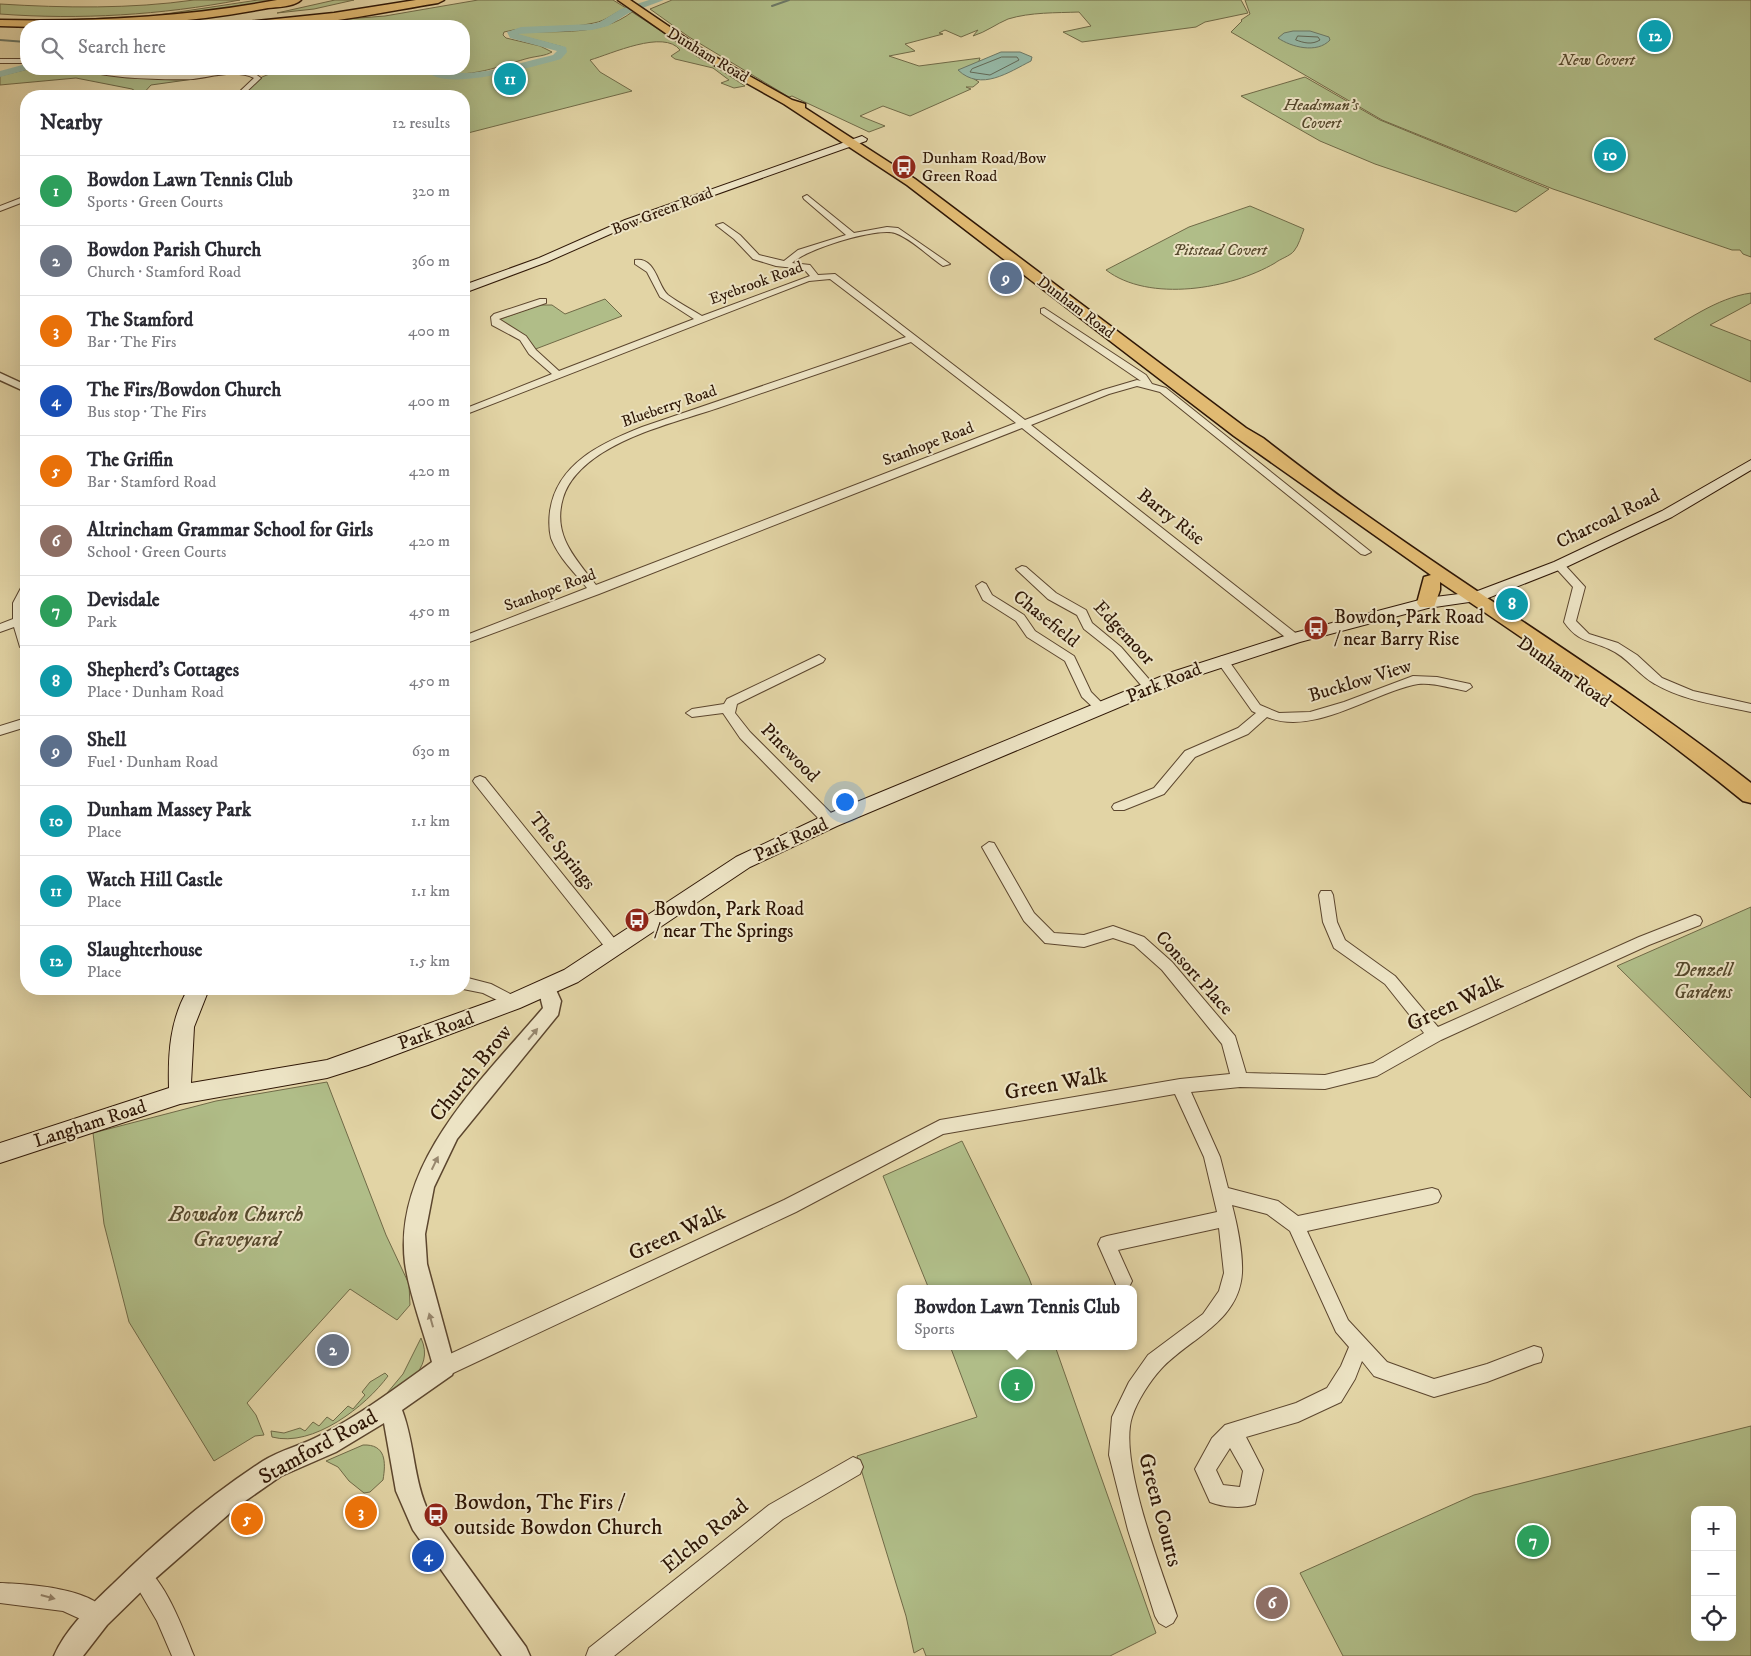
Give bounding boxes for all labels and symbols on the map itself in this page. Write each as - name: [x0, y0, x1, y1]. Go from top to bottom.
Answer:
- pin: 12: [1639, 17, 1671, 55]
- street label: Dunham Road: [664, 23, 752, 87]
- park label: New Covert: [1558, 50, 1636, 70]
- pin: 11: [494, 60, 526, 98]
- park label: Headsman's Covert: [1282, 95, 1360, 133]
- pin: 10: [1594, 136, 1626, 174]
- place label: Dunham Road/Bow Green Road: [922, 148, 1047, 186]
- bus stop icon: Dunham Road/Bow Green Road: [891, 154, 917, 180]
- street label: Bow Green Road: [609, 183, 715, 239]
- park label: Pitstead Covert: [1173, 240, 1268, 260]
- street label: Eyebrook Road: [706, 257, 806, 309]
- pin: 9: [990, 259, 1022, 297]
- street label: Dunham Road: [1033, 271, 1119, 343]
- street label: Blueberry Road: [619, 380, 719, 432]
- street label: Stanhope Road: [880, 417, 976, 471]
- street label: Barry Rise: [1133, 484, 1209, 550]
- street label: Charcoal Road: [1552, 484, 1664, 554]
- street label: Stanhope Road: [501, 564, 599, 616]
- street label: Chasefield: [1008, 585, 1084, 653]
- pin: 8: [1496, 585, 1528, 623]
- street label: Edgemoor: [1088, 596, 1160, 670]
- place label: Bowdon, Park Road / near Barry Rise: [1334, 606, 1485, 651]
- bus stop icon: Bowdon, Park Road / near Barry Rise: [1303, 615, 1329, 641]
- street label: Dunham Road: [1513, 631, 1616, 713]
- street label: Bucklow View: [1306, 654, 1414, 708]
- street label: Park Road: [1123, 657, 1205, 708]
- street label: Pinewood: [756, 719, 825, 788]
- your location: [832, 789, 858, 815]
- street label: The Springs: [524, 808, 600, 894]
- street label: Park Road: [750, 813, 832, 867]
- place label: Bowdon, Park Road / near The Springs: [654, 898, 805, 943]
- bus stop icon: Bowdon, Park Road / near The Springs: [624, 907, 650, 933]
- street label: Consort Place: [1150, 926, 1238, 1020]
- park label: Denzell Gardens: [1673, 959, 1735, 1004]
- street label: Green Walk: [1402, 968, 1508, 1038]
- street label: Park Road: [395, 1007, 477, 1055]
- street label: Church Brow: [424, 1019, 518, 1127]
- one-way arrow: [527, 1028, 538, 1040]
- street label: Green Walk: [1003, 1062, 1109, 1106]
- street label: Langham Road: [31, 1095, 150, 1153]
- one-way arrow: [431, 1156, 439, 1170]
- street label: Green Walk: [624, 1199, 730, 1267]
- park label: Bowdon Church Graveyard: [167, 1201, 304, 1253]
- one-way arrow: [426, 1312, 434, 1327]
- pin: 2: [317, 1331, 349, 1369]
- pin: 1: [1001, 1366, 1033, 1404]
- street label: Stamford Road: [254, 1403, 382, 1491]
- street label: Green Courts: [1132, 1450, 1188, 1570]
- place label: Bowdon, The Firs / outside Bowdon Church: [454, 1489, 663, 1541]
- pin: 3: [345, 1493, 377, 1531]
- street label: Elcho Road: [656, 1493, 754, 1579]
- pin: 5: [231, 1500, 263, 1538]
- bus stop icon: Bowdon, The Firs / outside Bowdon Church: [423, 1502, 449, 1528]
- pin: 7: [1517, 1522, 1549, 1560]
- pin: 4: [412, 1537, 444, 1575]
- pin: 6: [1256, 1584, 1288, 1622]
- one-way arrow: [41, 1594, 56, 1602]

